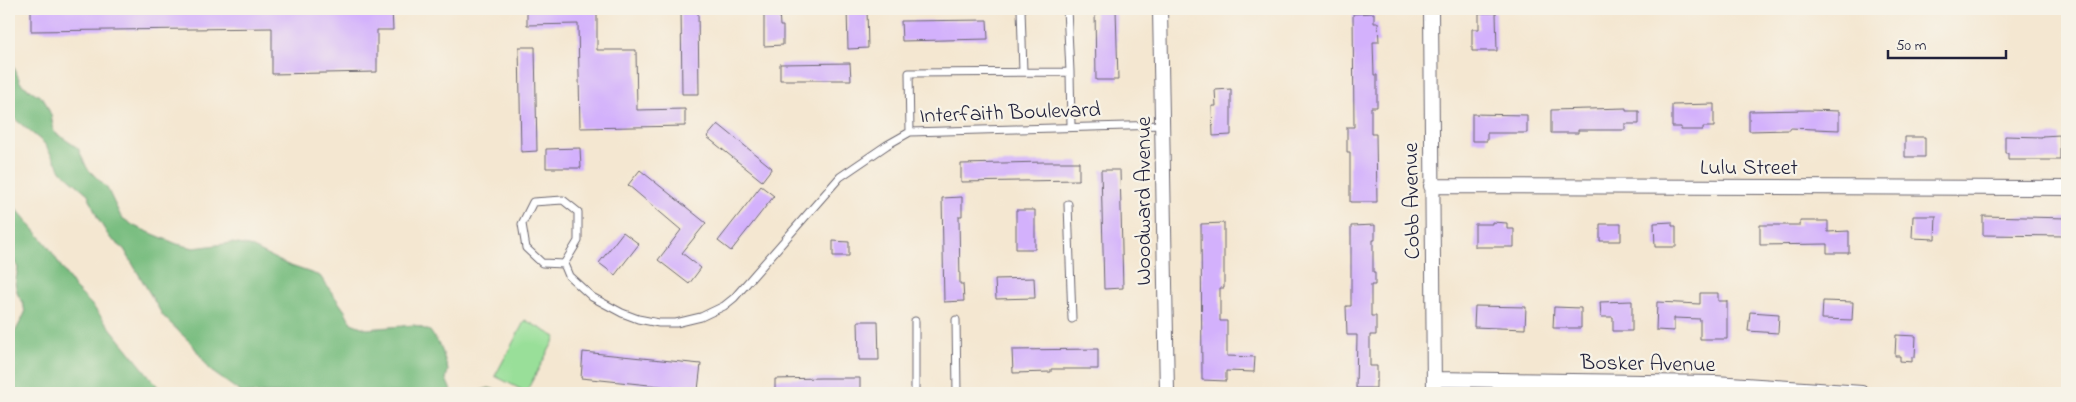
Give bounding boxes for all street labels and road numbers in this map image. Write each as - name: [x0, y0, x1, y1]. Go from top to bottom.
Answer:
- street label: Interfaith Boulevard: [919, 95, 1101, 133]
- street label: Woodward Avenue: [1129, 116, 1161, 286]
- street label: Cobb Avenue: [1396, 142, 1430, 260]
- street label: Lulu Street: [1700, 153, 1799, 185]
- street label: Bosker Avenue: [1579, 348, 1716, 382]

